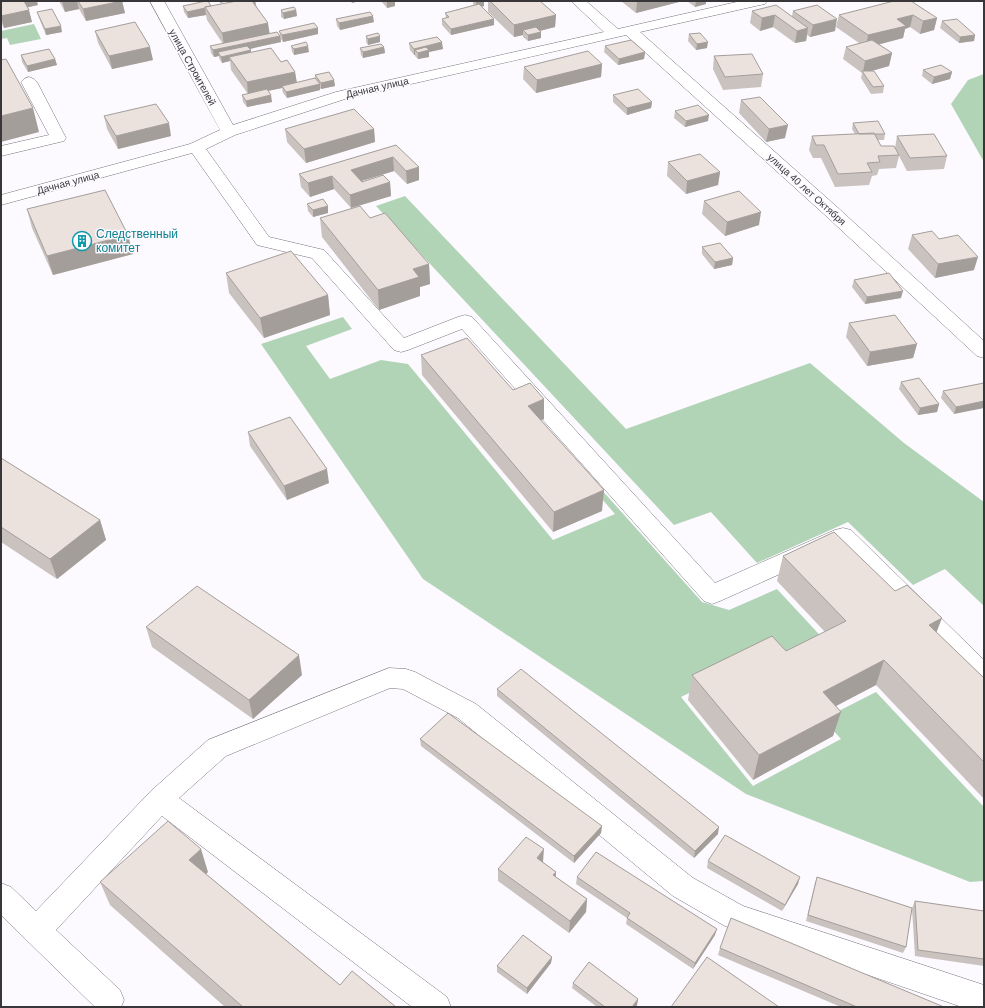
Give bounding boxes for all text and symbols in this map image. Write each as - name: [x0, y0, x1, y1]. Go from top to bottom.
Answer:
- street label: улица Строителей: [167, 27, 218, 107]
- street label: Дачная улица: [345, 75, 410, 100]
- street label: улица 40 лет Октября: [765, 151, 848, 227]
- street label: Дачная улица: [36, 169, 101, 196]
- place label: Следственный комитет: [96, 227, 178, 255]
- building icon: Следственный комитет: [71, 230, 93, 252]

